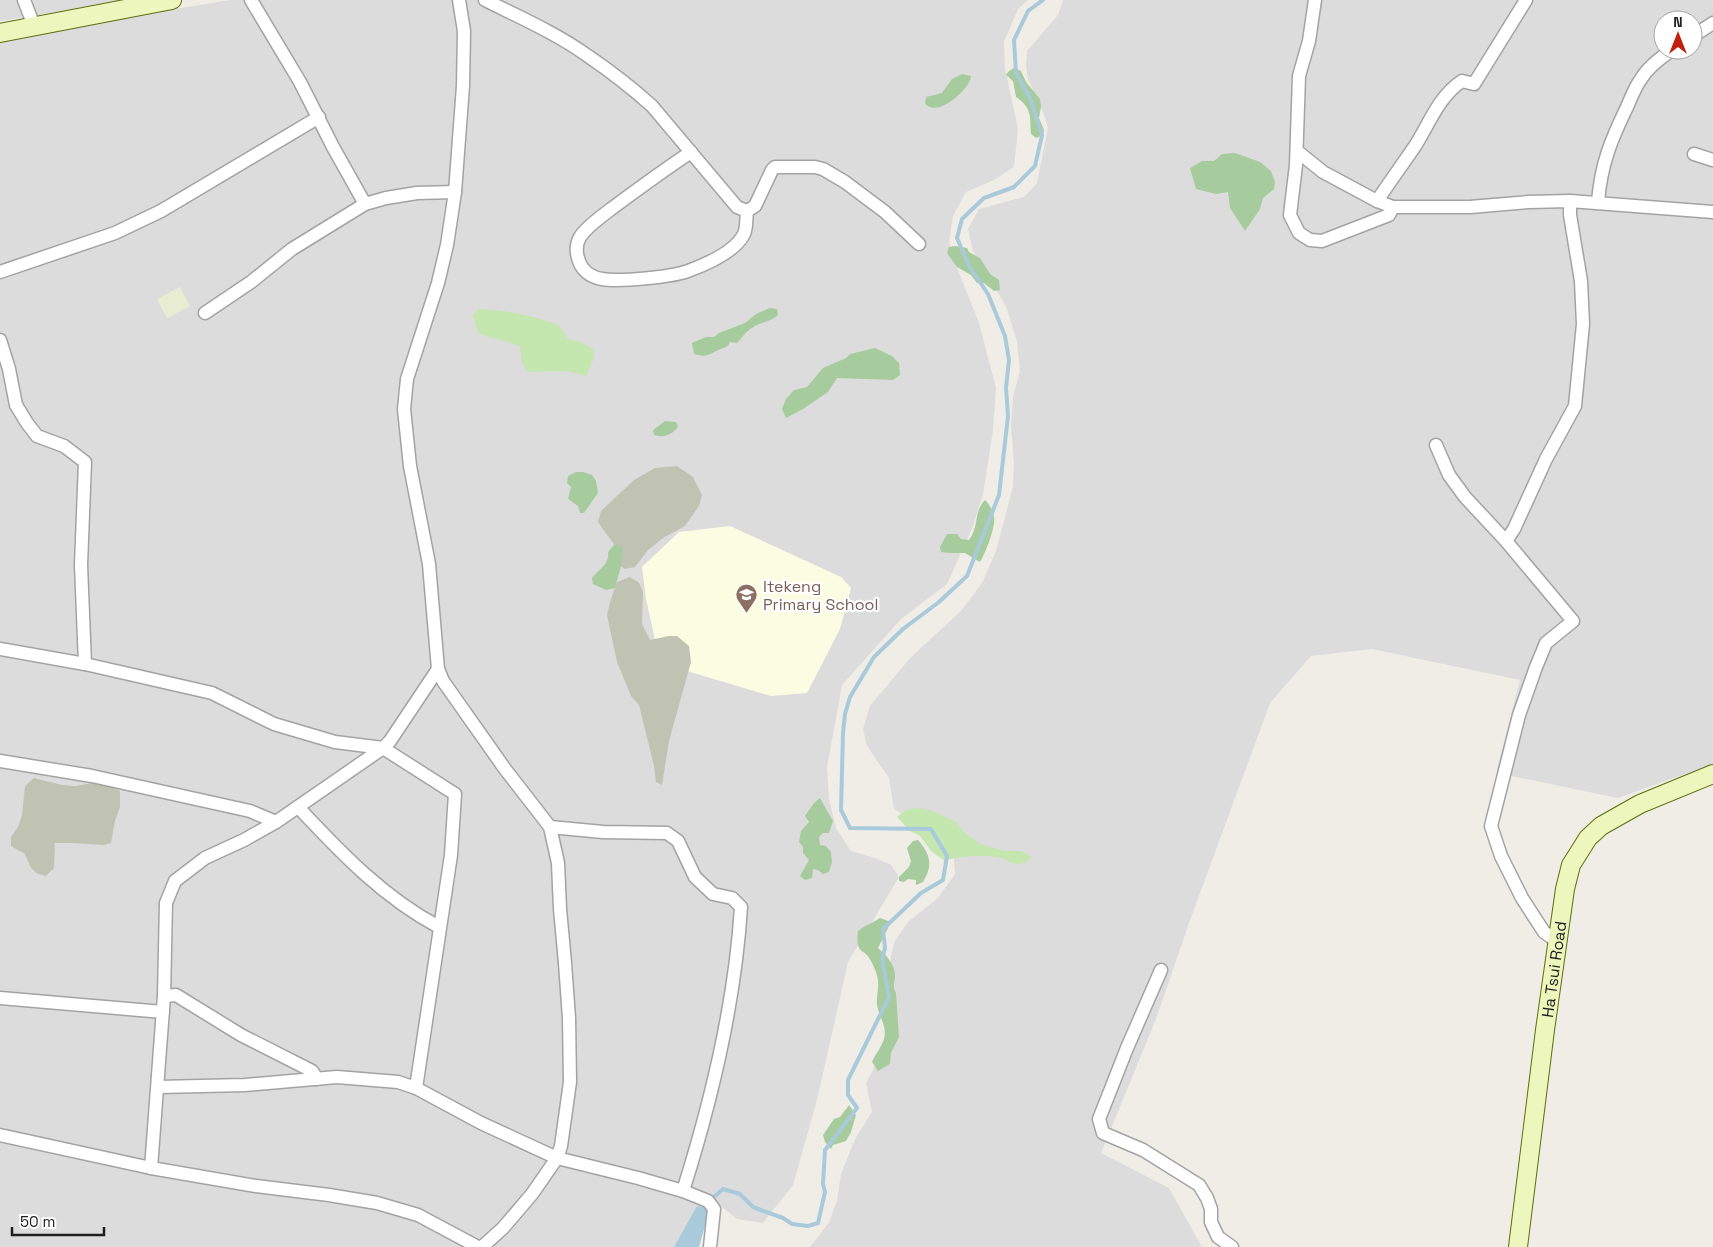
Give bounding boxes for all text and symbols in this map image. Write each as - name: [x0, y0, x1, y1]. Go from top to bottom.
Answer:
- north arrow: [1653, 10, 1703, 60]
- text: N: [1673, 13, 1683, 31]
- place label: Itekeng Primary School: [763, 576, 878, 615]
- school or university icon: Itekeng Primary School: [735, 583, 759, 614]
- street label: Ha Tsui Road: [1537, 920, 1571, 1019]
- scale bar: [12, 1204, 105, 1236]
- text: 50 m: [20, 1212, 55, 1231]

